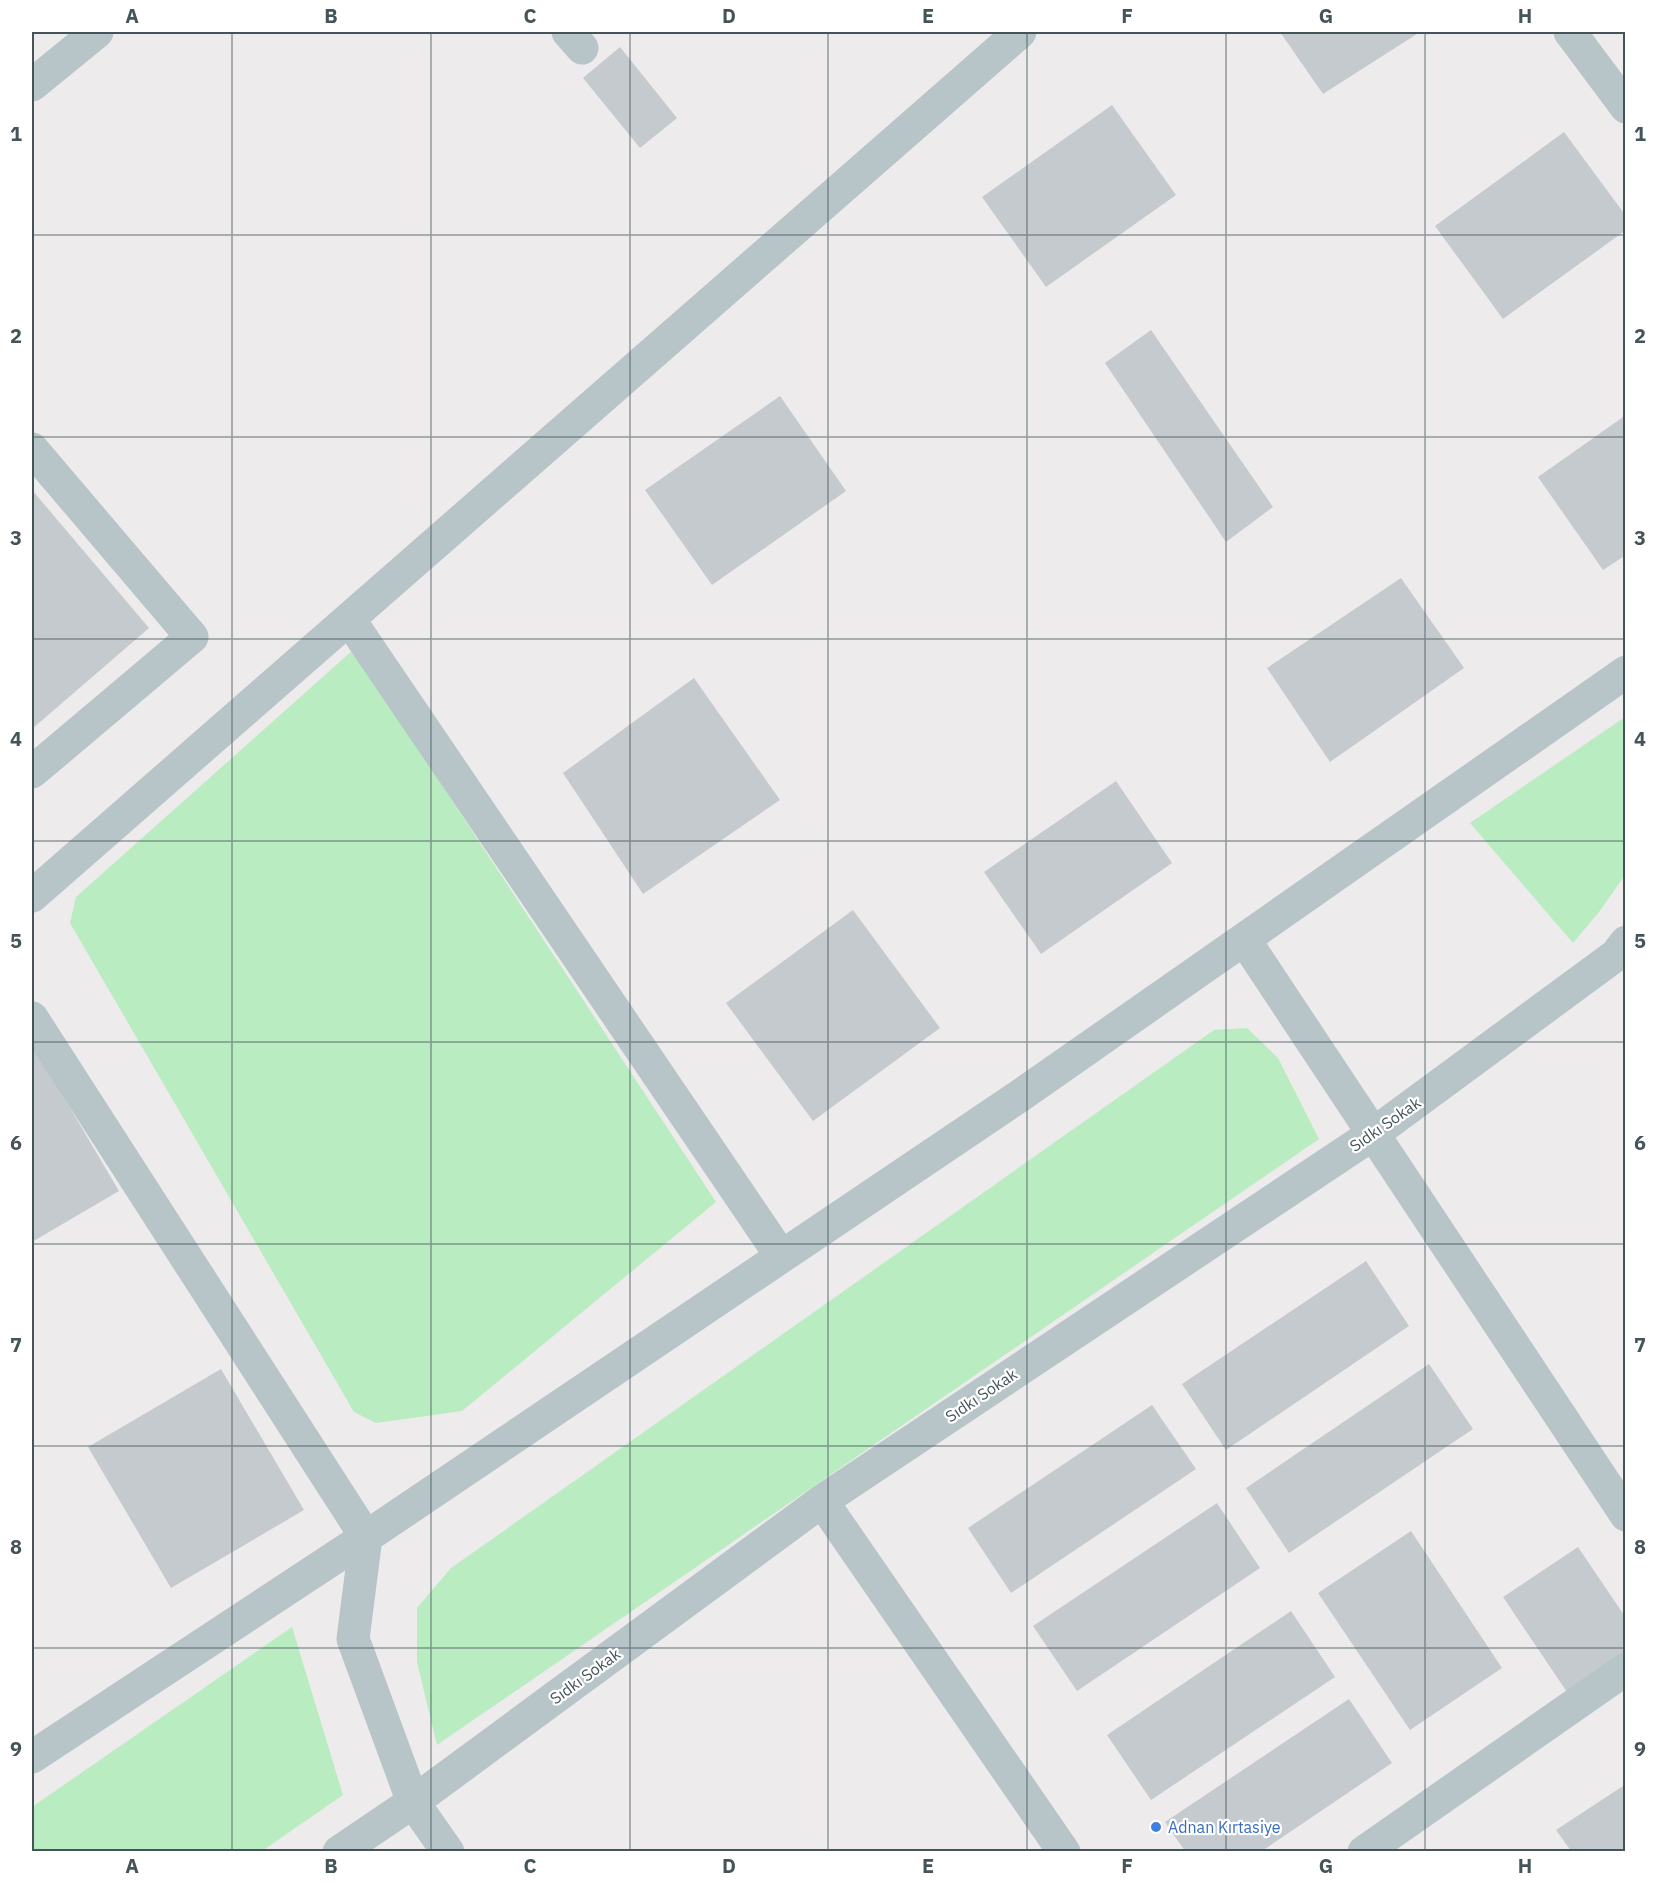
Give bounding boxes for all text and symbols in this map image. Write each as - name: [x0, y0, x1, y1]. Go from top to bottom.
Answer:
- text: A: [125, 2, 139, 29]
- text: B: [324, 2, 338, 29]
- text: C: [523, 2, 537, 29]
- text: D: [722, 2, 736, 29]
- text: E: [922, 2, 934, 29]
- text: F: [1121, 2, 1133, 29]
- text: G: [1319, 2, 1333, 29]
- text: H: [1518, 2, 1532, 29]
- text: 1: [10, 120, 22, 147]
- text: 1: [1634, 120, 1646, 147]
- text: 2: [10, 322, 22, 349]
- text: 2: [1634, 322, 1646, 349]
- text: 3: [10, 524, 22, 551]
- text: 3: [1634, 524, 1646, 551]
- text: 4: [10, 725, 22, 752]
- text: 4: [1634, 725, 1646, 752]
- text: 5: [10, 927, 22, 954]
- text: 5: [1634, 927, 1646, 954]
- street label: Sıdkı Sokak: [1346, 1092, 1425, 1156]
- text: 6: [10, 1129, 22, 1156]
- text: 6: [1634, 1129, 1646, 1156]
- text: 7: [10, 1331, 22, 1358]
- text: 7: [1634, 1331, 1646, 1358]
- street label: Sıdkı Sokak: [941, 1363, 1021, 1426]
- text: 8: [10, 1533, 22, 1560]
- text: 8: [1634, 1533, 1646, 1560]
- street label: Sıdkı Sokak: [546, 1643, 625, 1708]
- text: 9: [10, 1735, 22, 1762]
- text: 9: [1634, 1735, 1646, 1762]
- place label: Adnan Kırtasiye: [1168, 1817, 1281, 1837]
- marker: Adnan Kırtasiye: [1149, 1820, 1163, 1834]
- text: A: [125, 1852, 139, 1879]
- text: B: [324, 1852, 338, 1879]
- text: C: [523, 1852, 537, 1879]
- text: D: [722, 1852, 736, 1879]
- text: E: [922, 1852, 934, 1879]
- text: F: [1121, 1852, 1133, 1879]
- text: G: [1319, 1852, 1333, 1879]
- text: H: [1518, 1852, 1532, 1879]

